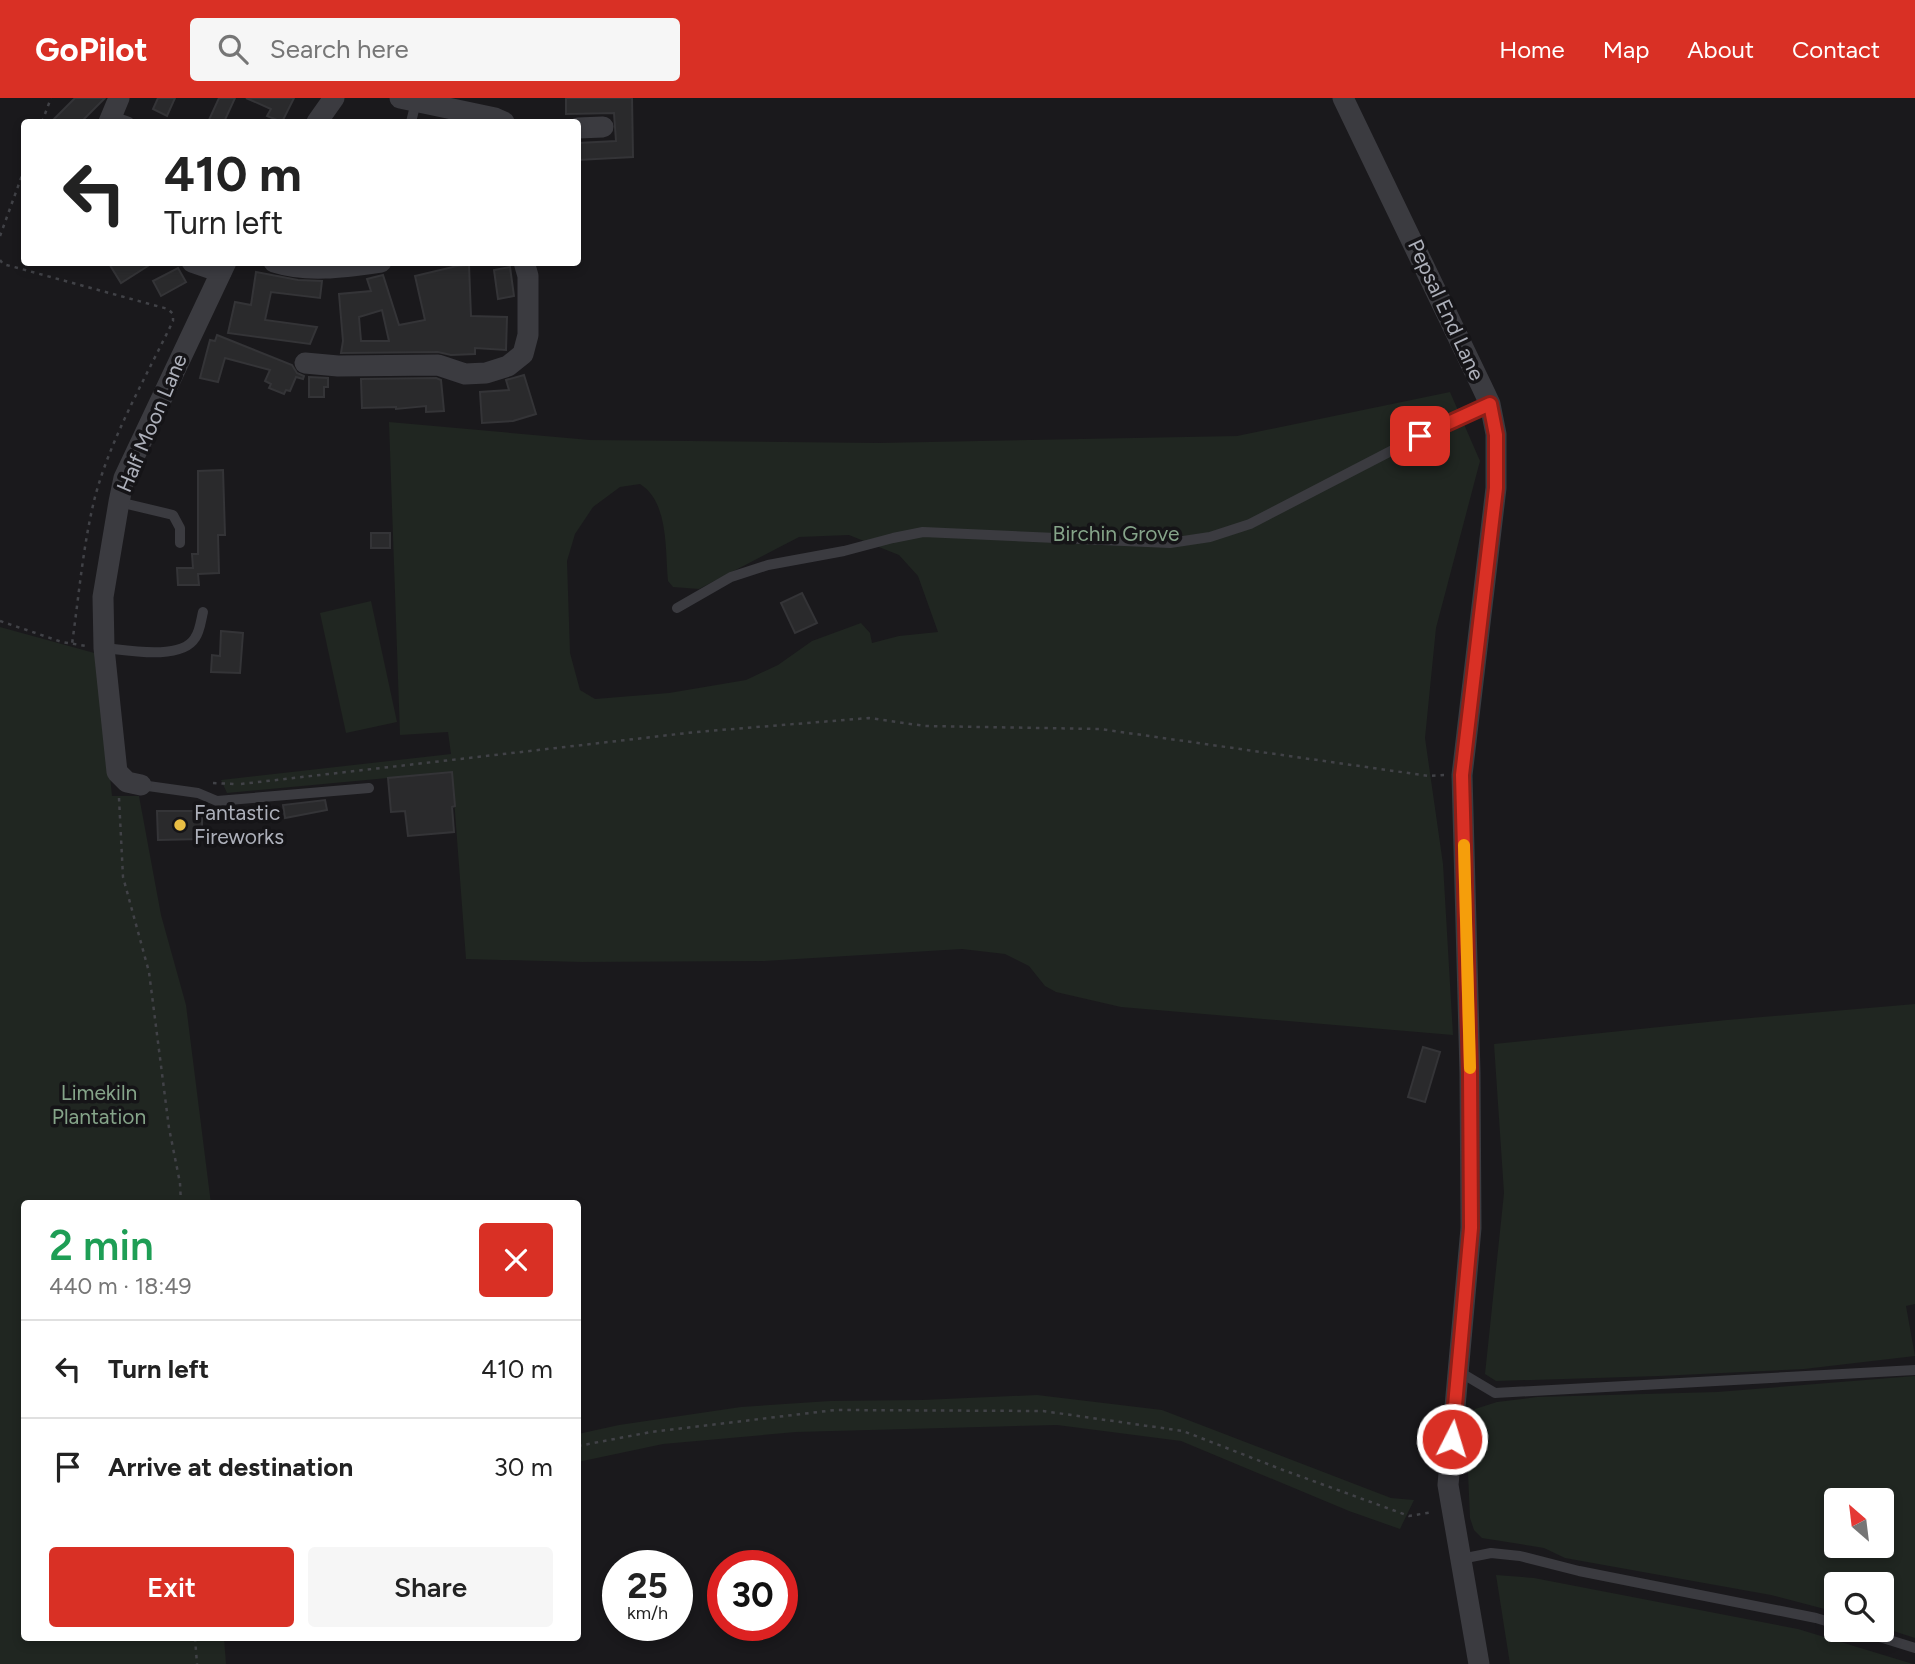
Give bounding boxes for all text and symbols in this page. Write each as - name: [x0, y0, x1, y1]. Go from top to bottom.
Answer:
- search box: [190, 18, 680, 81]
- text: GoPilot: [35, 30, 148, 69]
- icon: search: [214, 30, 252, 68]
- text: Search here: [270, 33, 409, 65]
- text: Home: [1499, 35, 1565, 64]
- text: Map: [1603, 35, 1649, 64]
- text: About: [1687, 35, 1754, 64]
- text: Contact: [1792, 35, 1880, 64]
- text: 410 m: [164, 144, 302, 203]
- icon: left: [49, 147, 140, 238]
- text: Turn left: [164, 204, 283, 242]
- street label: Pepsal End Lane: [1403, 235, 1490, 384]
- street label: Half Moon Lane: [111, 350, 192, 496]
- pin: [1390, 406, 1450, 466]
- icon: arrive: [1401, 417, 1439, 455]
- park label: Birchin Grove: [1053, 521, 1179, 546]
- place label: Fantastic Fireworks: [194, 800, 284, 849]
- marker: Fantastic Fireworks: [172, 817, 188, 833]
- park label: Limekiln Plantation: [52, 1080, 146, 1129]
- text: 2 min: [49, 1220, 154, 1271]
- button: close: [479, 1223, 553, 1297]
- text: 440 m · 18:49: [49, 1272, 192, 1300]
- icon: left: [49, 1350, 87, 1388]
- text: Turn left: [108, 1353, 209, 1385]
- text: 410 m: [481, 1353, 553, 1385]
- position arrow: [1415, 1402, 1489, 1476]
- icon: arrive: [49, 1448, 87, 1486]
- text: Arrive at destination: [108, 1451, 353, 1483]
- text: 30 m: [494, 1451, 553, 1483]
- north arrow: [1824, 1488, 1894, 1558]
- map controls: [1824, 1488, 1894, 1642]
- button: Exit: [49, 1547, 294, 1627]
- button: Share: [308, 1547, 553, 1627]
- speed limit sign: 30: [707, 1550, 798, 1641]
- text: 25: [627, 1565, 668, 1607]
- button: search: [1824, 1572, 1894, 1642]
- text: km/h: [627, 1602, 668, 1624]

